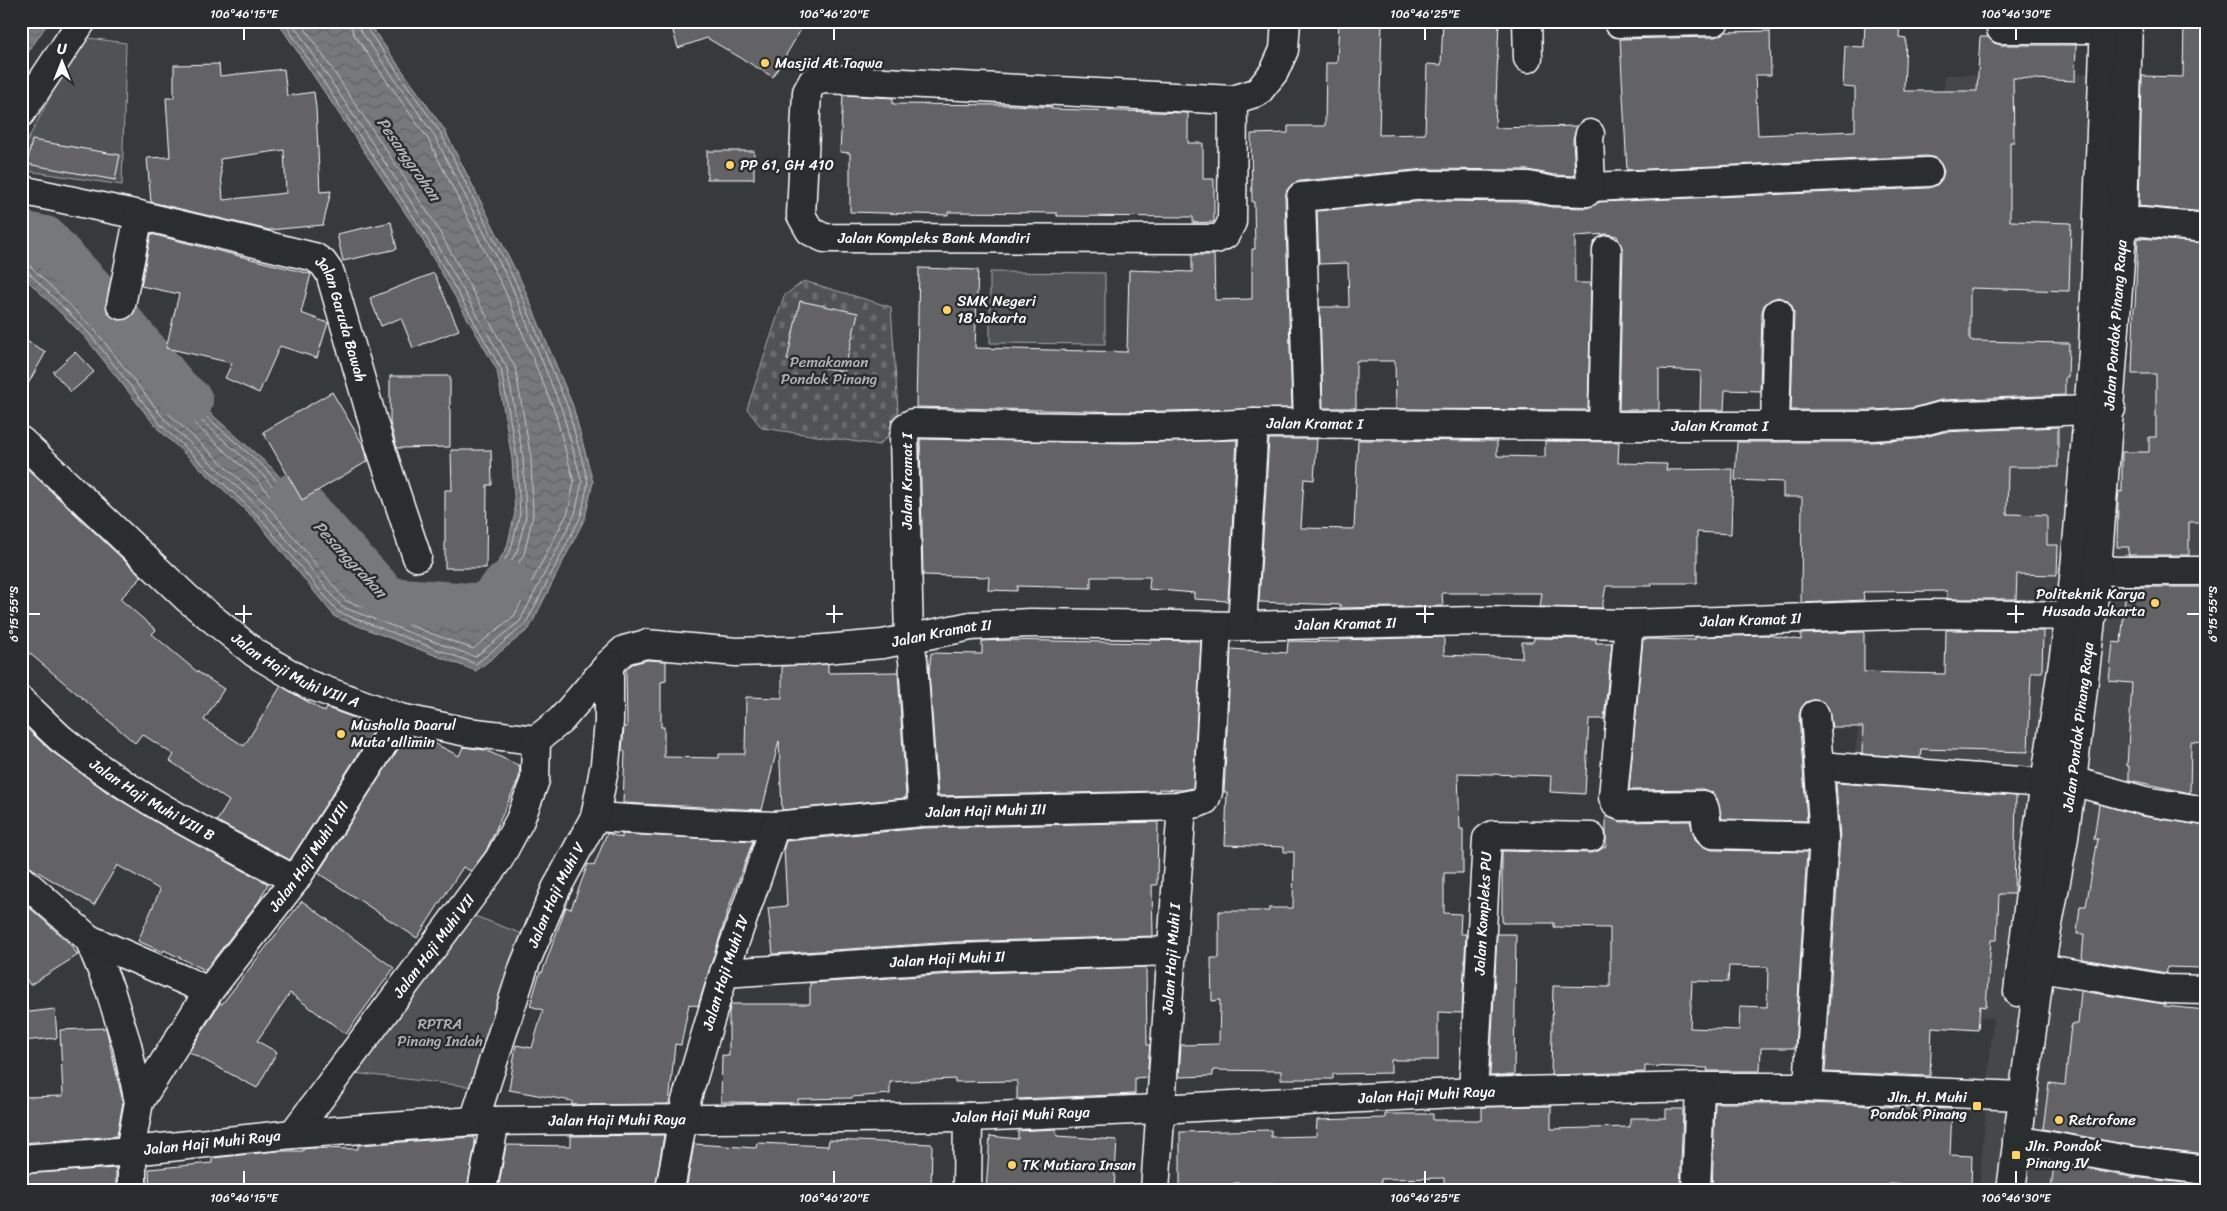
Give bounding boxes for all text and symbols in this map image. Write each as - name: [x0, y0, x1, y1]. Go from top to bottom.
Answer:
- text: 106°46'15"E: [210, 3, 279, 25]
- text: 106°46'20"E: [799, 3, 870, 25]
- text: 106°46'25"E: [1390, 3, 1461, 25]
- text: 106°46'30"E: [1981, 3, 2052, 25]
- text: U: [57, 37, 67, 62]
- north arrow: [38, 38, 88, 88]
- place label: Masjid At Taqwa: [775, 50, 883, 76]
- marker: Masjid At Taqwa: [759, 57, 771, 69]
- water label: Pesanggrahan: [369, 111, 450, 209]
- place label: PP 61, GH 410: [740, 152, 834, 178]
- marker: PP 61, GH 410: [724, 159, 736, 171]
- street label: Jalan Kompleks Bank Mandiri: [837, 225, 1031, 251]
- street label: Jalan Pondok Pinang Raya: [2096, 238, 2135, 412]
- street label: Jalan Garuda Bawah: [309, 248, 374, 385]
- place label: SMK Negeri 18 Jakarta: [957, 288, 1037, 331]
- marker: SMK Negeri 18 Jakarta: [941, 304, 953, 316]
- park label: Pemakaman Pondok Pinang: [781, 349, 877, 392]
- street label: Jalan Kramat I: [1265, 410, 1364, 437]
- street label: Jalan Kramat I: [1670, 413, 1769, 439]
- street label: Jalan Kramat I: [894, 432, 920, 530]
- water label: Pesanggrahan: [306, 513, 396, 606]
- place label: Politeknik Karya Husada Jakarta: [2036, 581, 2145, 624]
- text: 6°15'55"S: [3, 585, 25, 642]
- text: 6°15'55"S: [2202, 585, 2224, 642]
- marker: Politeknik Karya Husada Jakarta: [2149, 597, 2161, 609]
- street label: Jalan Kramat II: [1699, 605, 1802, 635]
- street label: Jalan Kramat II: [1294, 610, 1397, 638]
- street label: Jalan Kramat II: [888, 612, 993, 655]
- street label: Jalan Haji Muhi VIII A: [225, 625, 363, 715]
- street label: Jalan Pondok Pinang Raya: [2055, 640, 2101, 814]
- place label: Musholla Daarul Muta'allimin: [351, 712, 457, 755]
- marker: Musholla Daarul Muta'allimin: [335, 728, 347, 740]
- street label: Jalan Haji Muhi VIII B: [83, 751, 220, 848]
- street label: Jalan Haji Muhi VIII: [261, 795, 356, 918]
- street label: Jalan Haji Muhi III: [925, 796, 1047, 825]
- street label: Jalan Haji Muhi V: [520, 837, 592, 952]
- street label: Jalan Kompleks PU: [1466, 850, 1499, 977]
- street label: Jalan Haji Muhi VII: [386, 888, 482, 1004]
- street label: Jalan Haji Muhi I: [1154, 901, 1188, 1016]
- street label: Jalan Haji Muhi IV: [694, 911, 756, 1034]
- street label: Jalan Haji Muhi II: [888, 943, 1006, 975]
- park label: RPTRA Pinang Indah: [397, 1011, 483, 1054]
- street label: Jalan Haji Muhi Raya: [1357, 1079, 1496, 1111]
- place label: Jln. H. Muhi Pondok Pinang: [1870, 1084, 1968, 1127]
- street label: Jalan Haji Muhi Raya: [952, 1099, 1091, 1130]
- marker: Jln. H. Muhi Pondok Pinang: [1971, 1100, 1983, 1112]
- street label: Jalan Haji Muhi Raya: [548, 1106, 686, 1133]
- place label: Retrofone: [2069, 1107, 2136, 1133]
- marker: Retrofone: [2053, 1114, 2065, 1126]
- street label: Jalan Haji Muhi Raya: [142, 1122, 282, 1163]
- place label: Jln. Pondok Pinang IV: [2025, 1133, 2102, 1176]
- marker: Jln. Pondok Pinang IV: [2010, 1149, 2022, 1161]
- place label: TK Mutiara Insan: [1022, 1152, 1136, 1178]
- marker: TK Mutiara Insan: [1006, 1159, 1018, 1171]
- text: 106°46'15"E: [210, 1187, 279, 1209]
- text: 106°46'20"E: [799, 1187, 870, 1209]
- text: 106°46'25"E: [1390, 1187, 1461, 1209]
- text: 106°46'30"E: [1981, 1187, 2052, 1209]

